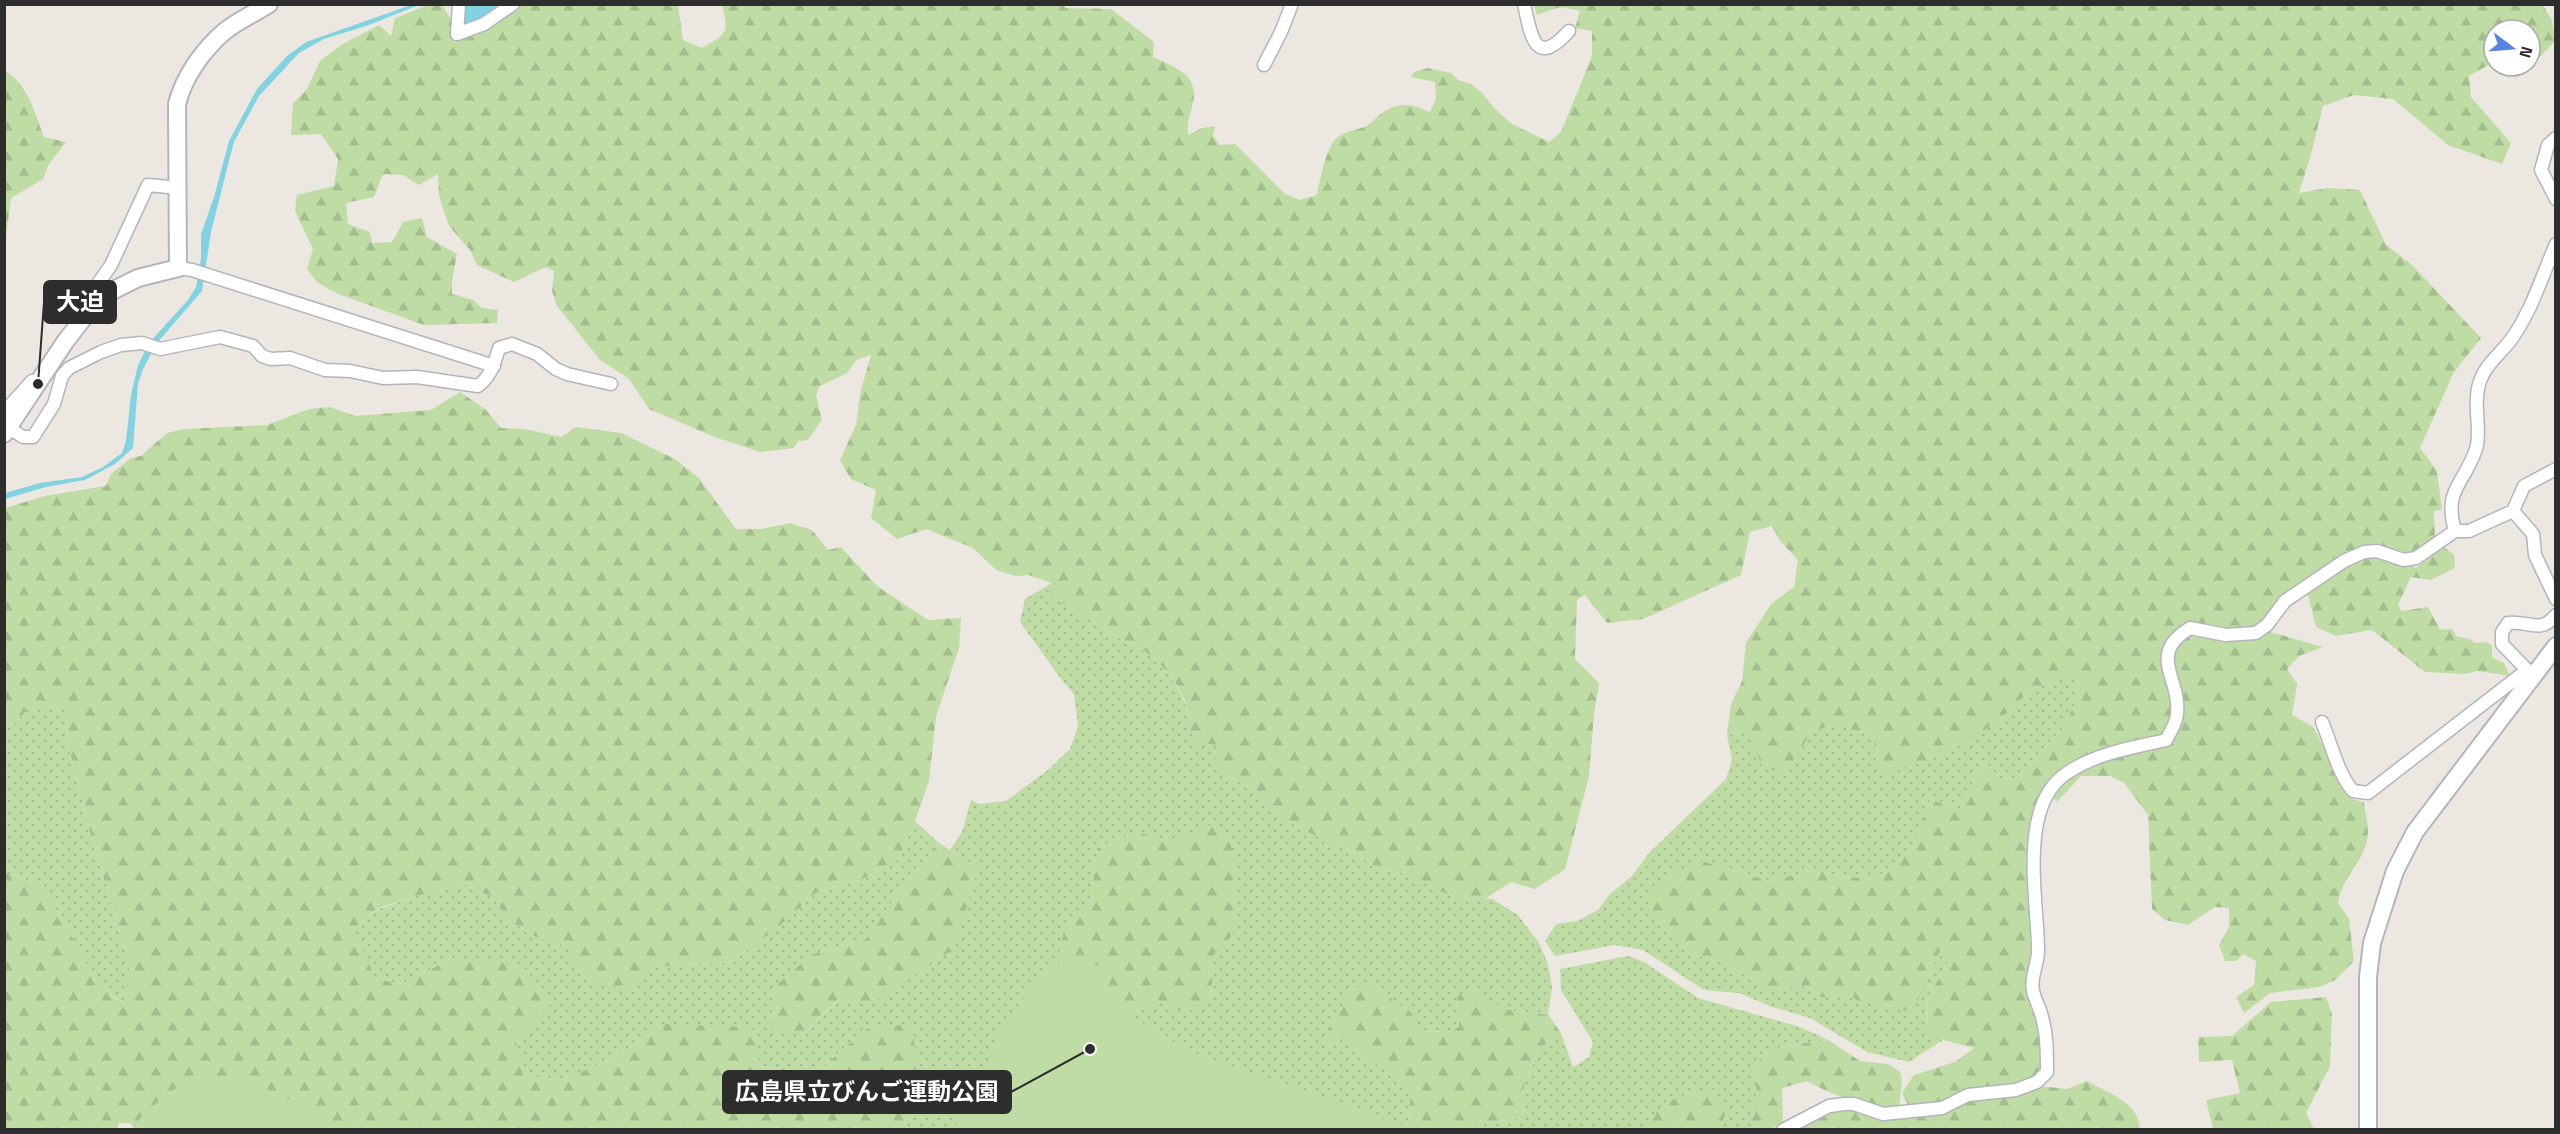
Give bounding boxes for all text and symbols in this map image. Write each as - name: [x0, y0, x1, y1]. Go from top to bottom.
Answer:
- north arrow: [2482, 18, 2542, 78]
- text: N: [2513, 43, 2539, 61]
- callout: 大迫: [44, 281, 116, 323]
- text: 大迫: [56, 283, 104, 319]
- callout: 広島県立びんご運動公園: [723, 1071, 1011, 1113]
- text: 広島県立びんご運動公園: [735, 1073, 999, 1109]

